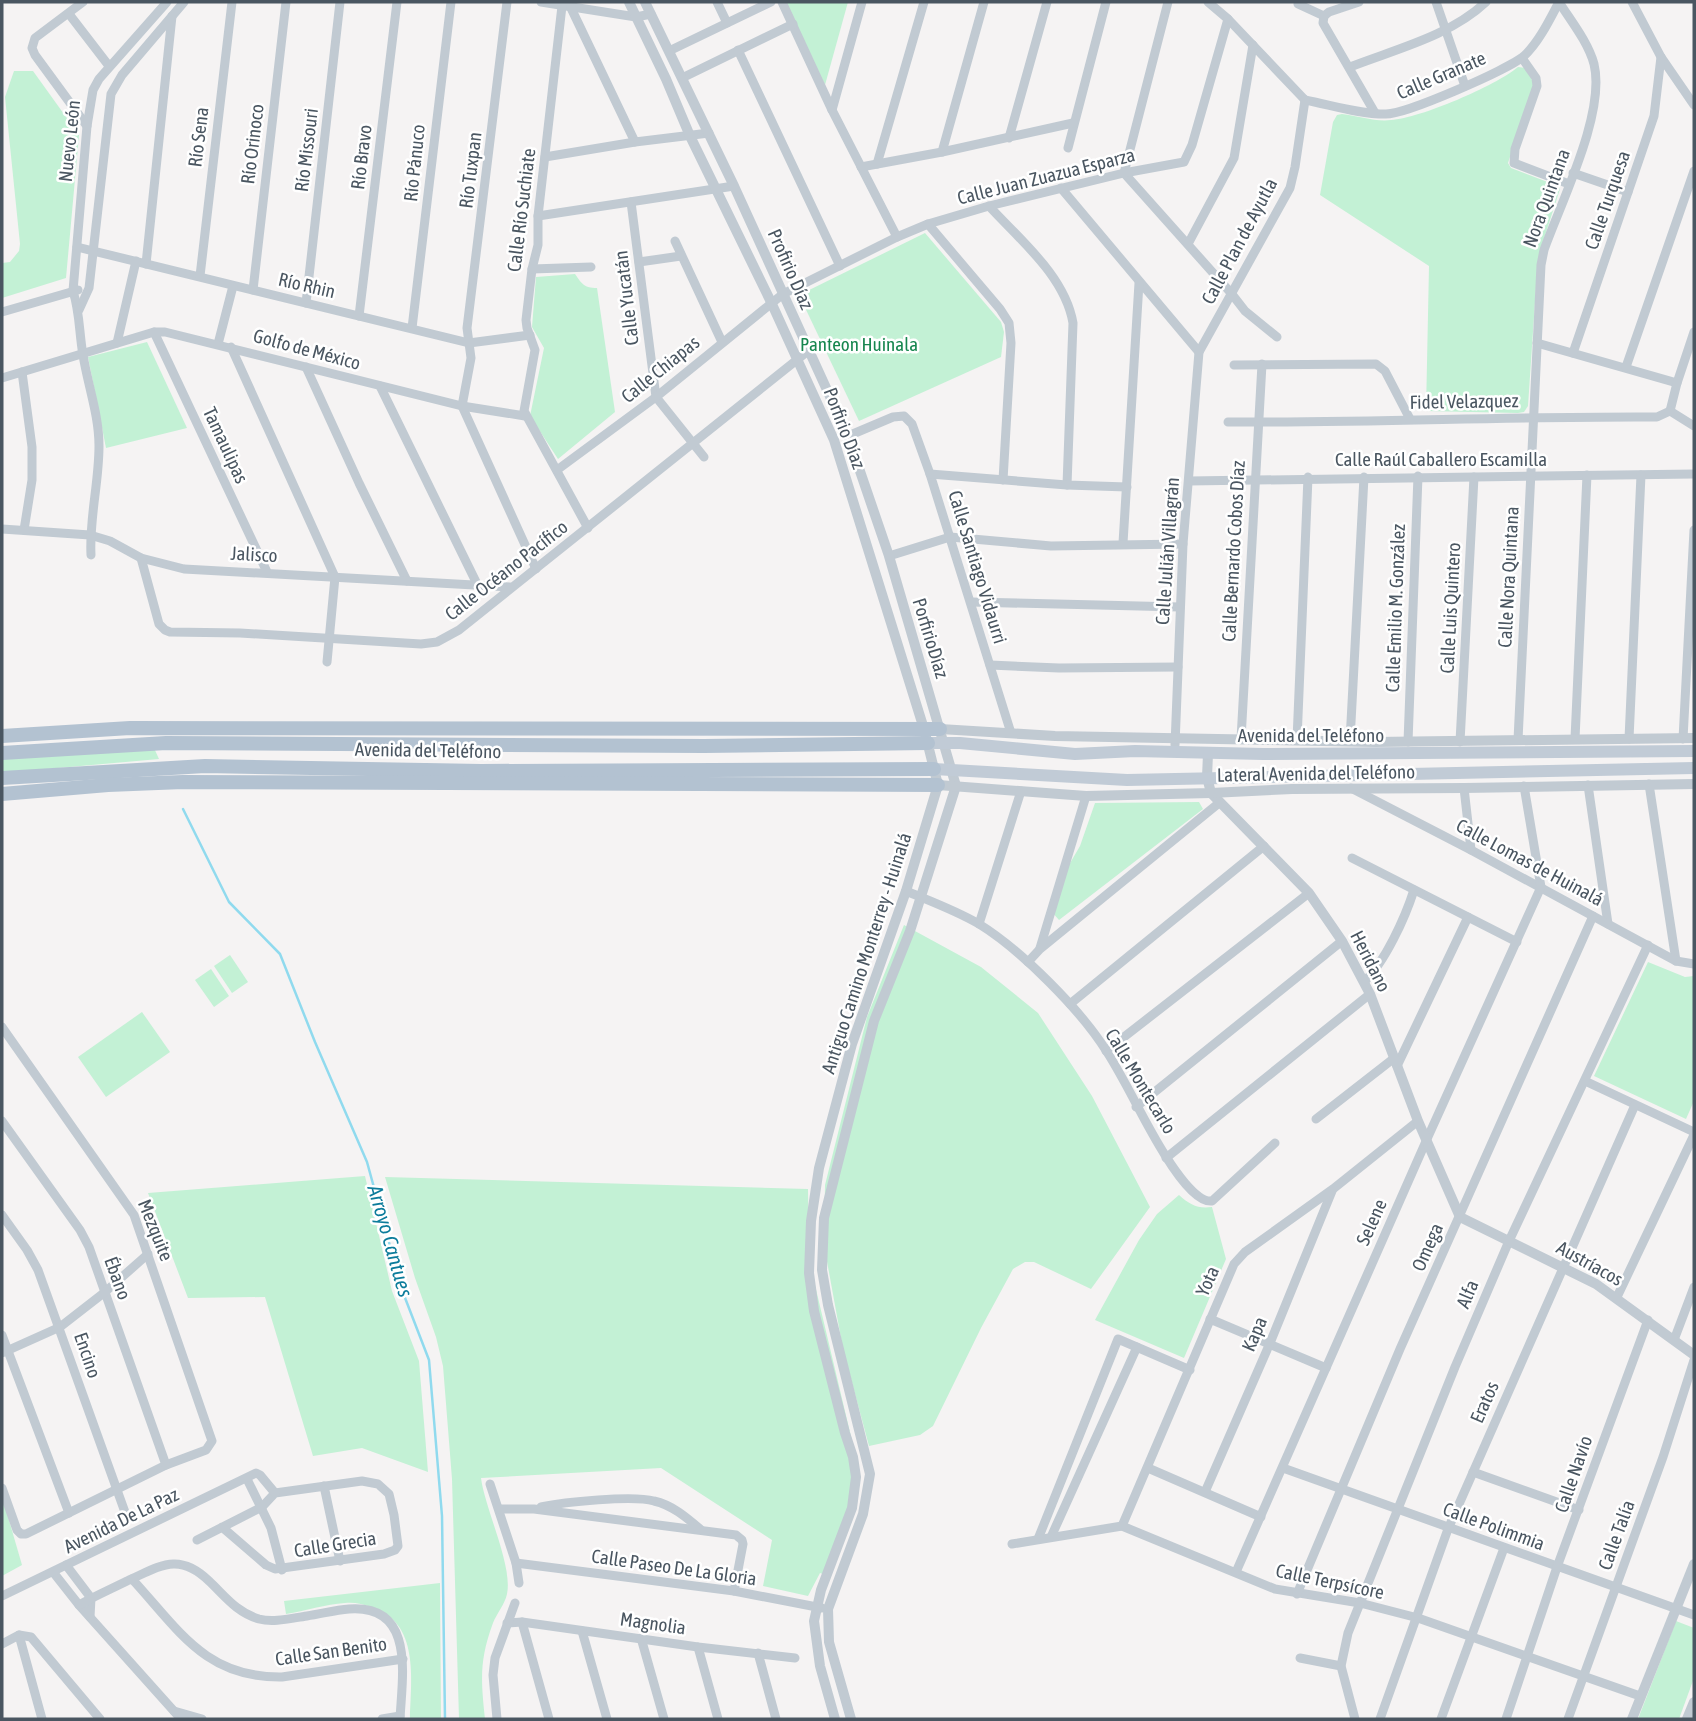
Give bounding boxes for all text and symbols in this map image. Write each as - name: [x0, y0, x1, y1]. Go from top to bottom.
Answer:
- street label: Calle Granate: [1393, 46, 1489, 104]
- street label: Nuevo León: [54, 99, 84, 183]
- street label: Río Orinoco: [236, 103, 268, 185]
- street label: Río Sena: [183, 106, 213, 168]
- street label: Río Missouri: [290, 107, 322, 193]
- street label: Río Bravo: [346, 123, 376, 191]
- street label: Río Pánuco: [399, 123, 429, 203]
- street label: Río Tuxpan: [454, 131, 486, 209]
- street label: Calle Juan Zuazua Esparza: [955, 143, 1137, 209]
- street label: Nora Quintana: [1518, 146, 1574, 250]
- street label: Calle Río Suchiate: [503, 147, 539, 273]
- street label: Calle Turquesa: [1580, 148, 1634, 252]
- street label: Calle Plan de Ayutla: [1197, 174, 1281, 308]
- street label: Profirio Díaz: [764, 225, 819, 313]
- street label: Calle Yucatán: [609, 249, 643, 347]
- street label: Río Rhin: [276, 268, 338, 302]
- street label: Golfo de México: [251, 324, 363, 374]
- street label: Calle Chiapas: [617, 331, 704, 407]
- park label: Panteon Huinala: [800, 333, 918, 355]
- street label: Porfirio Díaz: [819, 384, 871, 472]
- street label: Fidel Velazquez: [1409, 389, 1519, 413]
- street label: Tamaulipas: [199, 403, 253, 487]
- street label: Calle Raúl Caballero Escamilla: [1335, 448, 1547, 470]
- street label: Calle Bernardo Cobos Díaz: [1217, 460, 1249, 642]
- street label: Calle Julián Villagrán: [1151, 476, 1183, 626]
- street label: Calle Santiago Vidaurri: [944, 488, 1012, 646]
- street label: Calle Nora Quintana: [1493, 506, 1523, 648]
- street label: Calle Océano Pacífico: [440, 515, 572, 625]
- street label: Calle Emilio M. González: [1381, 523, 1409, 693]
- street label: Jalisco: [230, 542, 278, 566]
- street label: Calle Luis Quintero: [1436, 542, 1464, 674]
- street label: PorfirioDíaz: [908, 595, 954, 681]
- street label: Avenida del Teléfono: [1238, 724, 1384, 746]
- street label: Avenida del Teléfono: [355, 738, 501, 762]
- street label: Lateral Avenida del Teléfono: [1217, 760, 1415, 786]
- street label: Calle Lomas de Huinalá: [1453, 814, 1607, 910]
- street label: Antiguo Camino Monterrey - Huinalá: [817, 830, 915, 1076]
- street label: Heridano: [1346, 927, 1396, 995]
- street label: Calle Montecarlo: [1101, 1025, 1181, 1137]
- water label: Arroyo Cantues: [363, 1181, 418, 1300]
- street label: Mezquite: [134, 1196, 178, 1264]
- street label: Selene: [1351, 1196, 1391, 1248]
- street label: Omega: [1407, 1220, 1447, 1274]
- street label: Austríacos: [1553, 1236, 1627, 1290]
- street label: Ébano: [100, 1254, 136, 1303]
- street label: Yota: [1191, 1263, 1223, 1299]
- street label: Alfa: [1451, 1277, 1483, 1311]
- street label: Kapa: [1237, 1313, 1271, 1355]
- street label: Encino: [70, 1329, 106, 1381]
- street label: Eratos: [1465, 1378, 1503, 1426]
- street label: Calle Navío: [1550, 1433, 1596, 1515]
- street label: Avenida De La Paz: [60, 1483, 182, 1557]
- street label: Calle Polimmia: [1440, 1497, 1548, 1555]
- street label: Calle Talía: [1593, 1497, 1639, 1573]
- street label: Calle Grecia: [292, 1527, 378, 1561]
- street label: Calle Paseo De La Gloria: [590, 1545, 758, 1589]
- street label: Calle Terpsícore: [1274, 1559, 1386, 1603]
- street label: Magnolia: [619, 1608, 687, 1638]
- street label: Calle San Benito: [274, 1632, 388, 1670]

